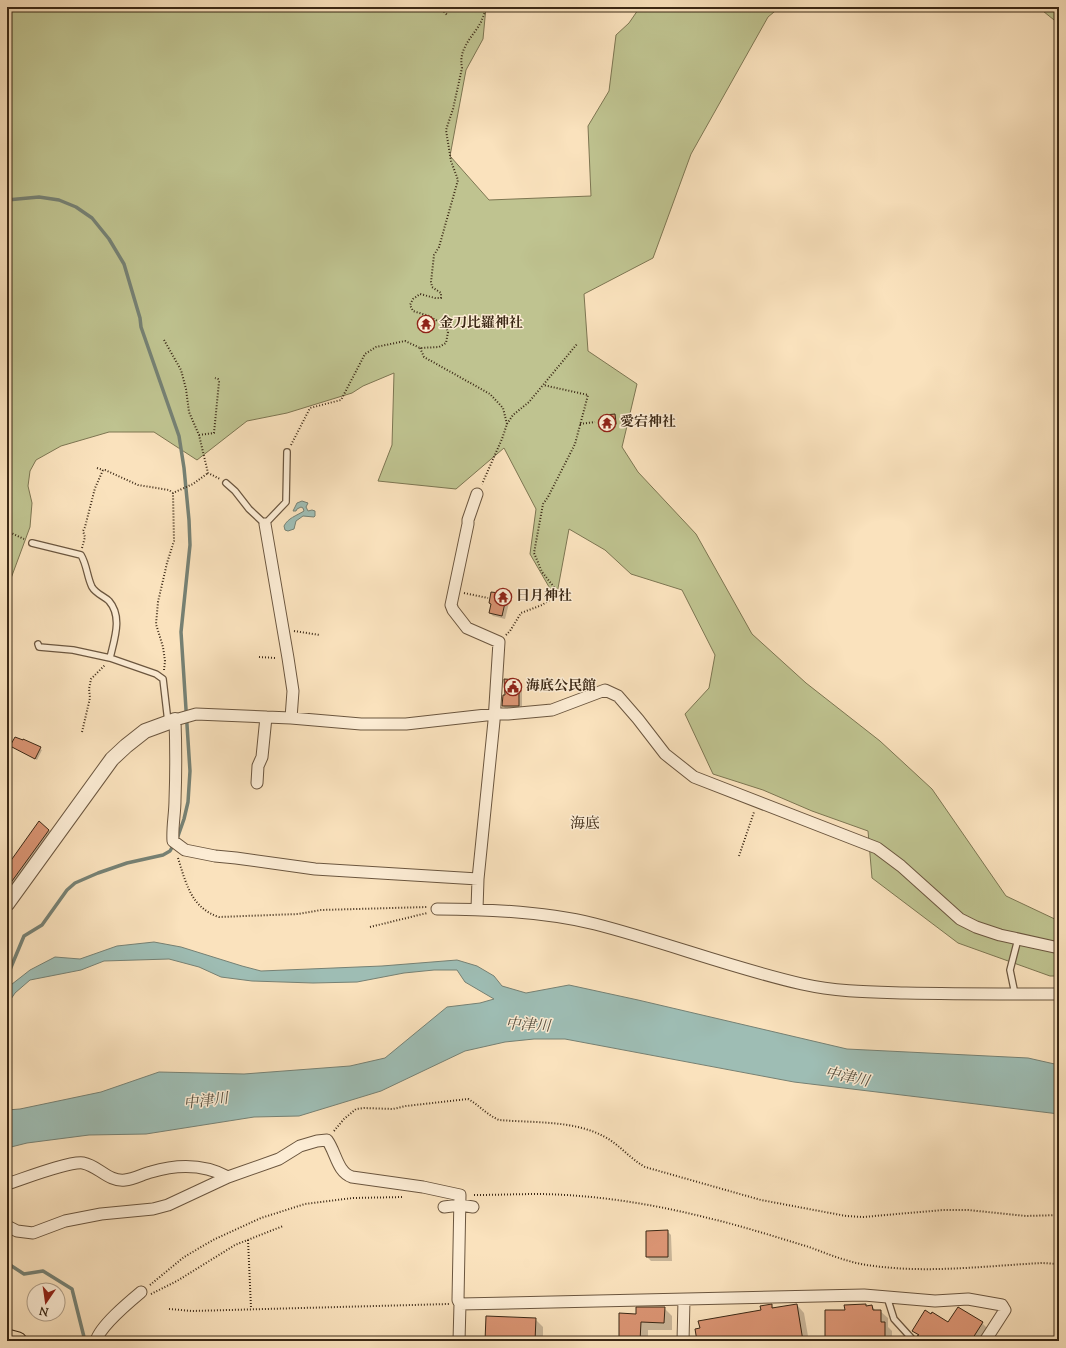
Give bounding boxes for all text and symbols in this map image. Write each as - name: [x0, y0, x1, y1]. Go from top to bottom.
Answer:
- temple icon: 金刀比羅神社: [416, 314, 436, 334]
- place label: 金刀比羅神社: [439, 314, 523, 334]
- temple icon: 愛宕神社: [597, 413, 617, 433]
- place label: 愛宕神社: [620, 413, 676, 433]
- temple icon: 日月神社: [493, 587, 513, 607]
- place label: 日月神社: [516, 587, 572, 607]
- public building icon: 海底公民館: [503, 677, 523, 697]
- place label: 海底公民館: [526, 677, 596, 697]
- district label: 海底: [570, 814, 600, 835]
- water label: 中津川: [505, 1014, 553, 1038]
- water label: 中津川: [823, 1063, 873, 1093]
- water label: 中津川: [182, 1089, 232, 1115]
- north arrow: [26, 1282, 66, 1322]
- text: N: [38, 1302, 51, 1320]

